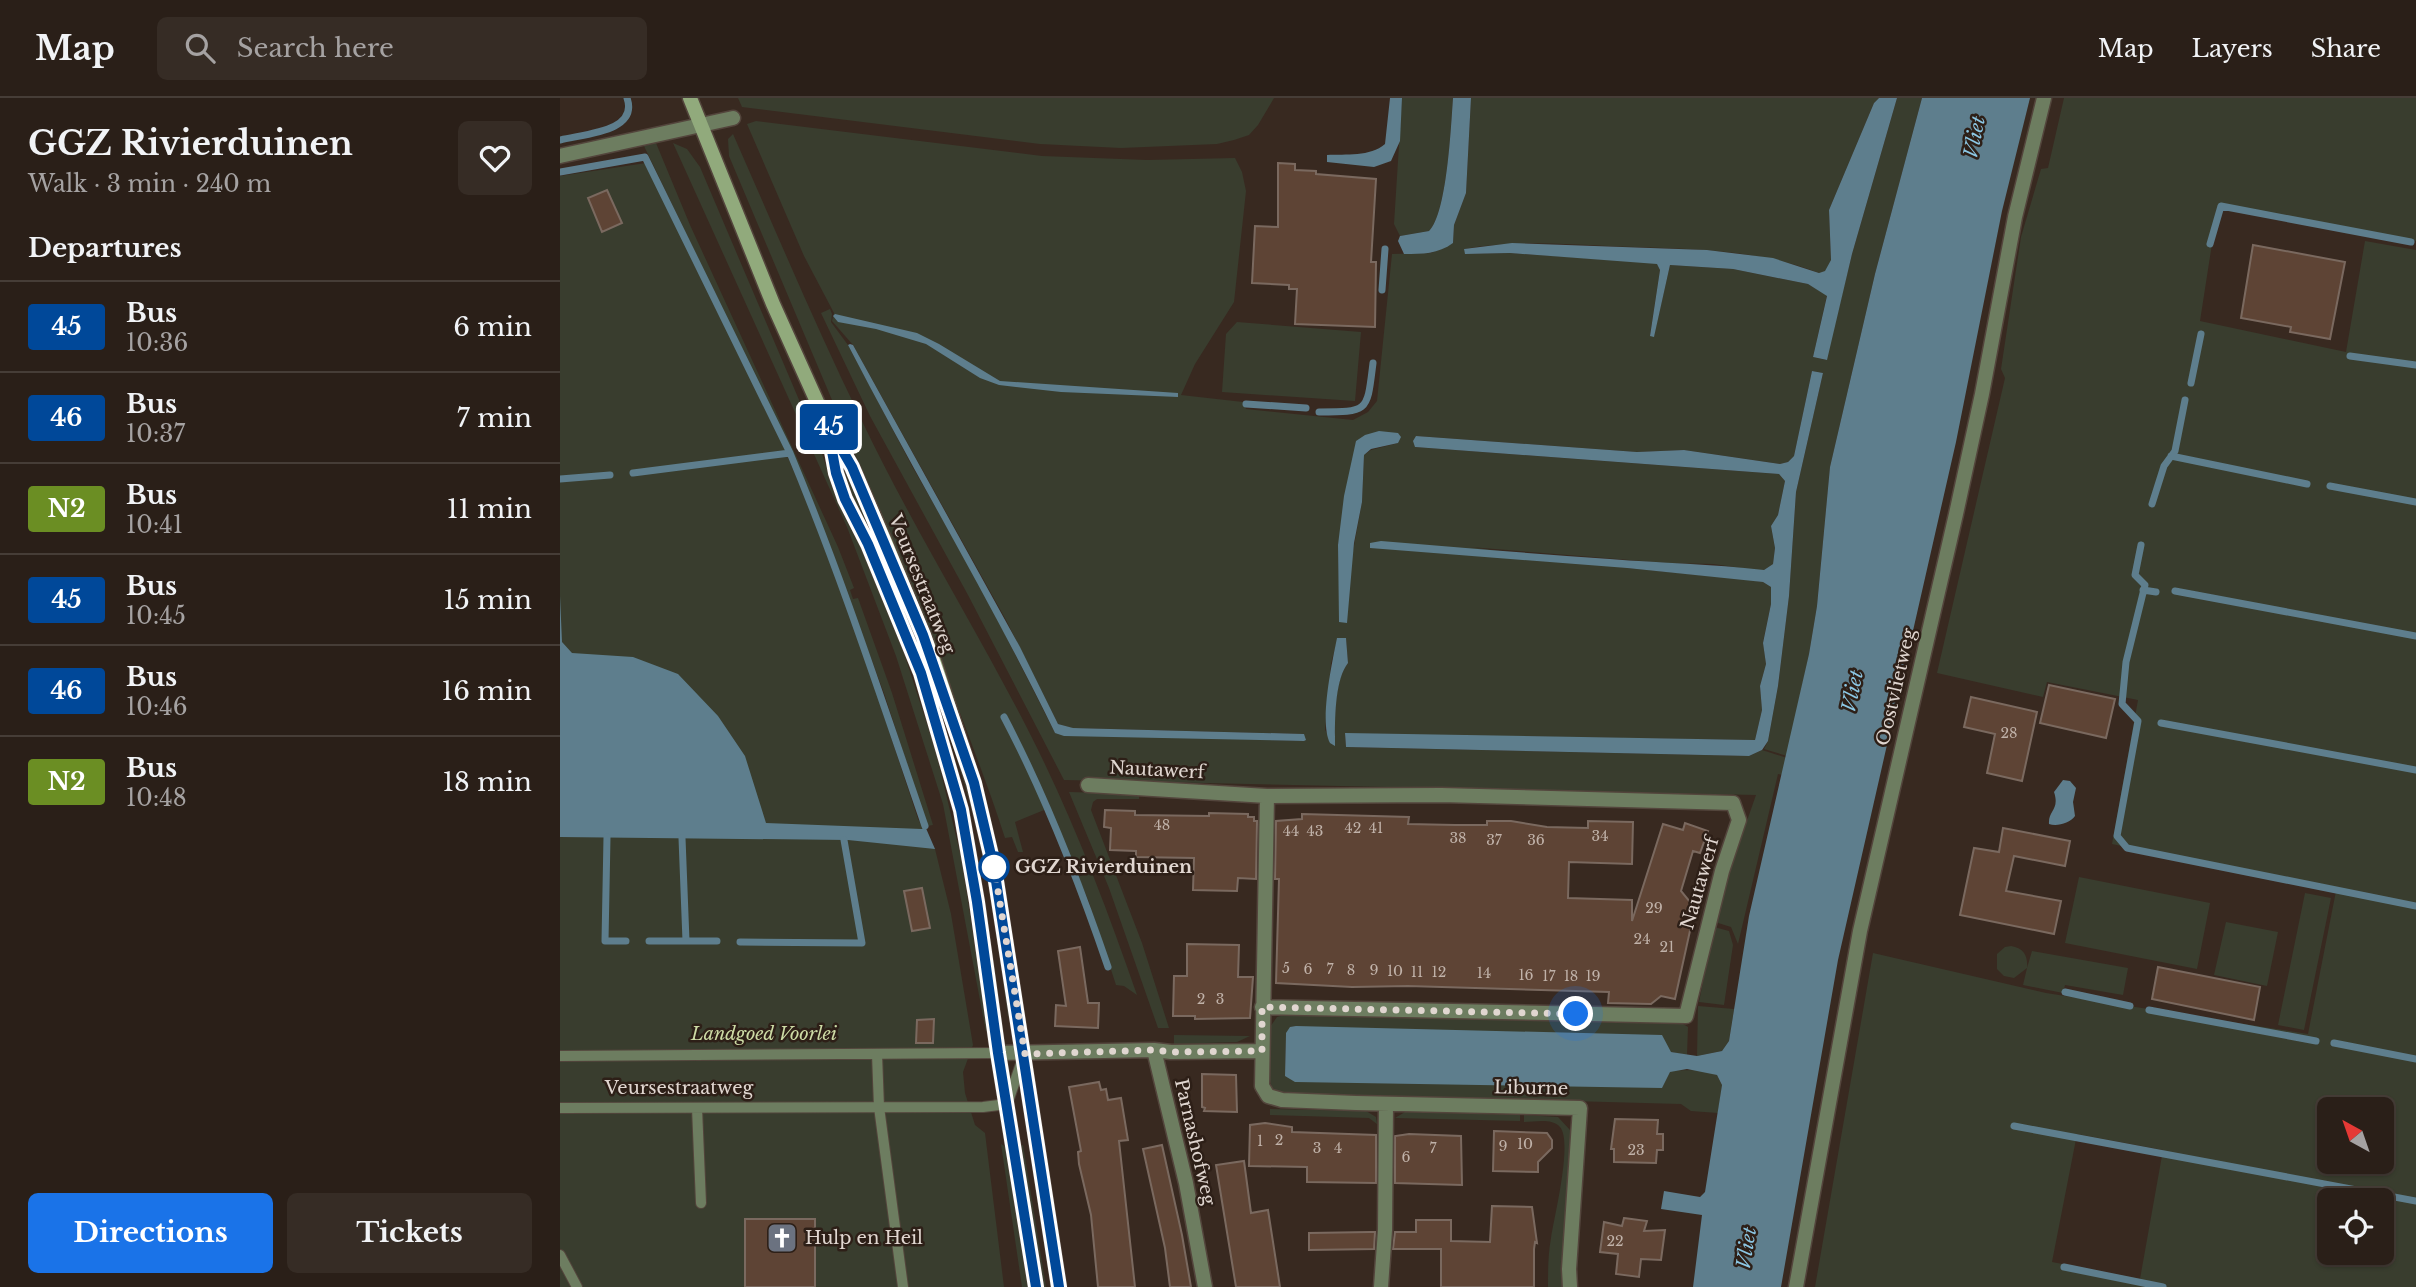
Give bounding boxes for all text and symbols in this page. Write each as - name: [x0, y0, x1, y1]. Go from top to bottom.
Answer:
- search box: [157, 17, 647, 80]
- text: Map: [35, 28, 115, 69]
- icon: search: [181, 29, 219, 67]
- text: Search here: [237, 32, 394, 64]
- text: Map: [2098, 34, 2154, 63]
- text: Layers: [2192, 34, 2273, 63]
- text: Share: [2311, 34, 2381, 63]
- water label: Vliet: [1959, 114, 1990, 160]
- button: heart: [458, 121, 532, 195]
- text: GGZ Rivierduinen: [28, 123, 353, 164]
- text: Walk · 3 min · 240 m: [28, 170, 271, 198]
- text: Departures: [28, 232, 182, 264]
- text: Bus: [126, 297, 177, 329]
- text: 6 min: [453, 311, 532, 343]
- text: 45: [51, 312, 82, 341]
- text: 10:36: [126, 329, 188, 357]
- text: Bus: [126, 388, 177, 420]
- text: 7 min: [457, 402, 532, 434]
- text: 46: [50, 403, 83, 432]
- line badge: 45: [798, 404, 860, 450]
- text: 45: [814, 412, 844, 441]
- text: 10:37: [126, 420, 185, 448]
- text: Bus: [126, 479, 177, 511]
- text: 11 min: [447, 493, 532, 525]
- text: N2: [47, 494, 86, 523]
- street label: Veursestraatweg: [884, 510, 960, 657]
- text: 10:41: [126, 511, 183, 539]
- text: Bus: [126, 570, 177, 602]
- text: 15 min: [443, 584, 532, 616]
- text: 45: [51, 585, 82, 614]
- text: 10:45: [126, 602, 186, 630]
- street label: Oostvlietweg: [1872, 626, 1920, 748]
- text: Bus: [126, 661, 177, 693]
- water label: Vliet: [1837, 668, 1868, 714]
- text: 16 min: [442, 675, 532, 707]
- text: 46: [50, 676, 83, 705]
- text: 10:46: [126, 693, 187, 721]
- house number: 28: [2000, 724, 2018, 742]
- text: Bus: [126, 752, 177, 784]
- street label: Nautawerf: [1109, 757, 1208, 784]
- text: 18 min: [443, 766, 532, 798]
- text: N2: [47, 767, 86, 796]
- text: 10:48: [126, 784, 187, 812]
- house number: 48: [1154, 816, 1170, 834]
- house number: 42: [1345, 819, 1361, 837]
- house number: 41: [1369, 819, 1383, 837]
- house number: 44: [1283, 822, 1299, 840]
- house number: 43: [1307, 822, 1323, 840]
- house number: 34: [1592, 827, 1608, 845]
- house number: 38: [1449, 829, 1467, 847]
- house number: 37: [1486, 831, 1503, 849]
- house number: 36: [1527, 831, 1545, 849]
- street label: Nautawerf: [1676, 832, 1724, 932]
- marker: GGZ Rivierduinen: [979, 852, 1009, 882]
- place label: GGZ Rivierduinen: [1015, 856, 1192, 878]
- house number: 29: [1645, 899, 1663, 917]
- house number: 24: [1634, 930, 1650, 948]
- house number: 21: [1660, 938, 1674, 956]
- house number: 5: [1282, 959, 1290, 977]
- house number: 6: [1303, 960, 1313, 978]
- house number: 7: [1326, 960, 1334, 978]
- house number: 8: [1347, 961, 1355, 979]
- house number: 9: [1369, 961, 1379, 979]
- house number: 10: [1387, 962, 1403, 980]
- house number: 11: [1411, 963, 1423, 981]
- house number: 12: [1432, 963, 1446, 981]
- house number: 14: [1477, 964, 1491, 982]
- house number: 16: [1518, 966, 1534, 984]
- house number: 17: [1542, 967, 1557, 985]
- house number: 18: [1564, 967, 1578, 985]
- house number: 19: [1585, 967, 1601, 985]
- house number: 2: [1197, 990, 1205, 1008]
- house number: 3: [1216, 990, 1224, 1008]
- your location: [1558, 996, 1593, 1031]
- park label: Landgoed Voorlei: [690, 1023, 838, 1045]
- street label: Liburne: [1494, 1076, 1568, 1100]
- street label: Veursestraatweg: [604, 1077, 753, 1099]
- street label: Parnashofweg: [1170, 1077, 1220, 1208]
- north arrow: [2317, 1097, 2394, 1174]
- map controls: [2317, 1097, 2394, 1265]
- house number: 2: [1275, 1131, 1283, 1149]
- house number: 1: [1257, 1132, 1263, 1150]
- house number: 10: [1517, 1135, 1533, 1153]
- house number: 9: [1498, 1137, 1508, 1155]
- house number: 3: [1313, 1139, 1321, 1157]
- house number: 4: [1334, 1139, 1342, 1157]
- house number: 7: [1429, 1139, 1437, 1157]
- house number: 23: [1627, 1141, 1645, 1159]
- house number: 6: [1401, 1148, 1411, 1166]
- button: locate: [2317, 1188, 2394, 1265]
- button: Directions: [28, 1193, 273, 1273]
- button: Tickets: [287, 1193, 532, 1273]
- church icon: Hulp en Heil: [765, 1221, 799, 1255]
- water label: Vliet: [1732, 1225, 1761, 1271]
- place label: Hulp en Heil: [805, 1227, 923, 1249]
- house number: 22: [1606, 1232, 1624, 1250]

